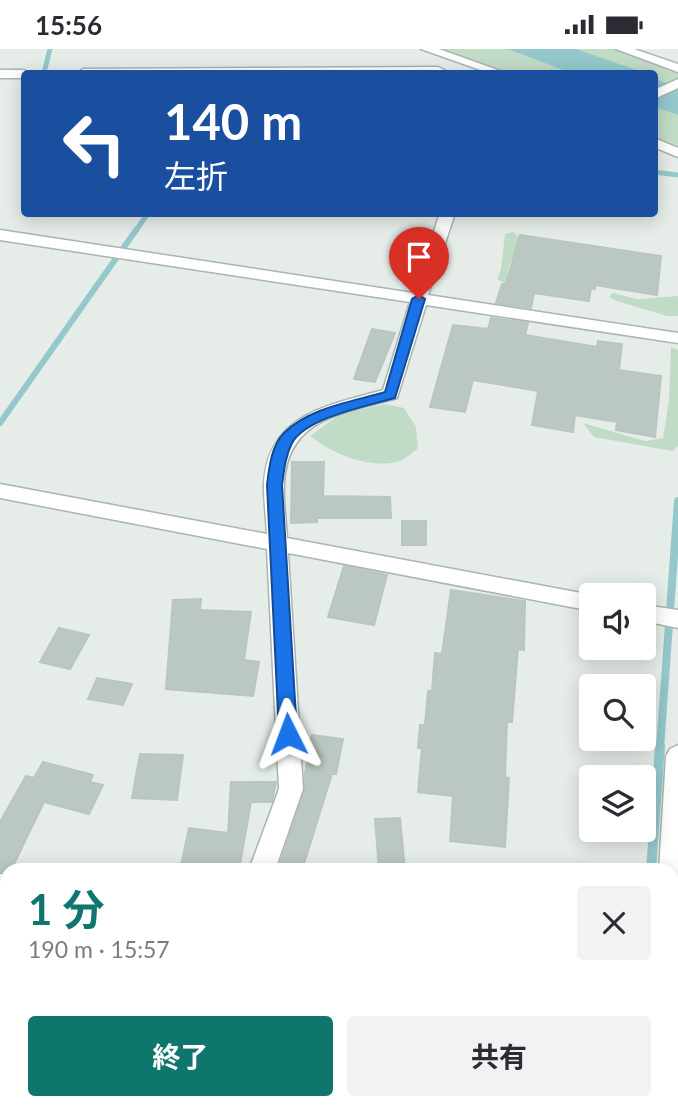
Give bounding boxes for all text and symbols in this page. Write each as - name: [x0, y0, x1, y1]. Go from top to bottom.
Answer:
- text: 15:56: [35, 9, 102, 41]
- text: 140 m: [164, 92, 302, 150]
- icon: left: [49, 98, 140, 189]
- text: 左折: [164, 156, 228, 195]
- pin: [389, 227, 449, 299]
- icon: arrive: [400, 238, 438, 276]
- map controls: [579, 583, 656, 842]
- button: sound: [579, 583, 656, 660]
- button: search: [579, 674, 656, 751]
- position arrow: [251, 697, 325, 771]
- button: layers: [579, 765, 656, 842]
- text: 1 分: [28, 884, 105, 934]
- button: close: [577, 886, 651, 960]
- text: 190 m · 15:57: [28, 935, 170, 963]
- button: 終了: [28, 1016, 333, 1096]
- button: 共有: [347, 1016, 651, 1096]

